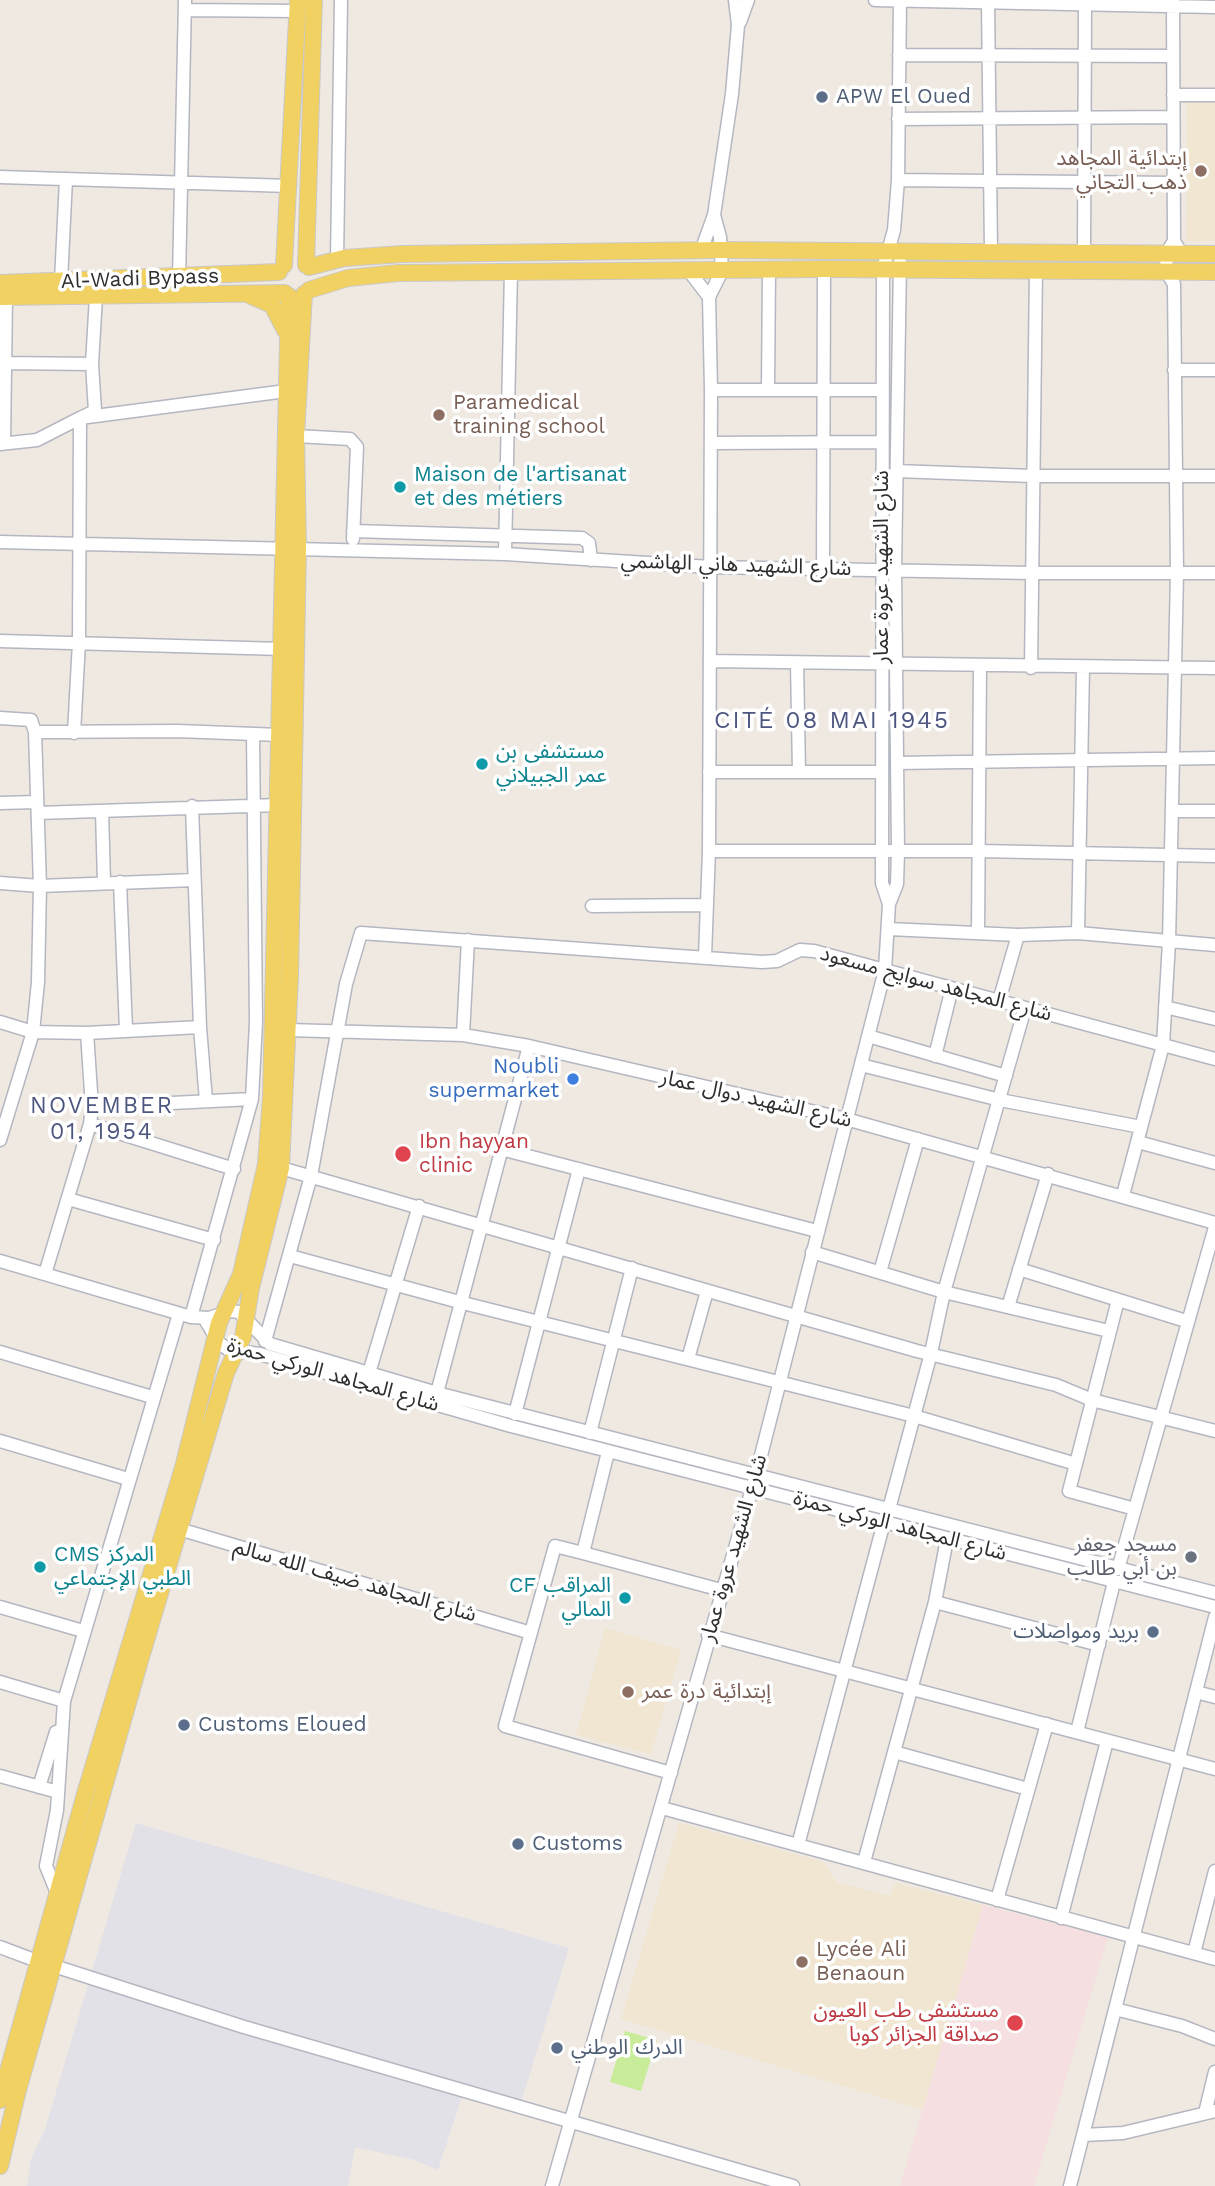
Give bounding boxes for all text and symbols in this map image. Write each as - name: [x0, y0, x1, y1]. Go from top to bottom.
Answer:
- place label: APW El Oued: [836, 84, 971, 110]
- marker: APW El Oued: [814, 89, 830, 105]
- place label: إبتدائية المجاهد ذهب التجاني: [1056, 146, 1187, 196]
- marker: إبتدائية المجاهد ذهب التجاني: [1193, 163, 1209, 179]
- street label: Al-Wadi Bypass: [60, 264, 220, 294]
- place label: Paramedical training school: [453, 390, 605, 440]
- marker: Paramedical training school: [431, 407, 447, 423]
- place label: Maison de l'artisanat et des métiers: [414, 462, 627, 512]
- street label: شارع الشهيد عروة عمار: [869, 470, 895, 664]
- marker: Maison de l'artisanat et des métiers: [392, 479, 408, 495]
- street label: شارع الشهيد هاني الهاشمي: [620, 548, 852, 582]
- district label: CITÉ 08 MAI 1945: [716, 707, 948, 735]
- place label: مستشفى بن عمر الجبيلاني: [496, 739, 607, 789]
- marker: مستشفى بن عمر الجبيلاني: [474, 756, 490, 772]
- street label: شارع المجاهد سوايح مسعود: [817, 941, 1055, 1027]
- place label: Noubli supermarket: [429, 1054, 559, 1104]
- street label: شارع الشهيد دوال عمار: [658, 1065, 854, 1133]
- marker: Noubli supermarket: [565, 1071, 581, 1087]
- district label: NOVEMBER 01, 1954: [31, 1092, 173, 1146]
- place label: Ibn hayyan clinic: [419, 1129, 529, 1179]
- marker: Ibn hayyan clinic: [393, 1144, 413, 1164]
- street label: شارع المجاهد الوركي حمزة: [224, 1333, 442, 1417]
- street label: شارع الشهيد عروة عمار: [695, 1451, 773, 1645]
- street label: شارع المجاهد الوركي حمزة: [791, 1485, 1009, 1567]
- place label: مسجد جعفر بن أبي طالب: [1067, 1532, 1177, 1582]
- street label: شارع المجاهد ضيف الله سالم: [231, 1534, 479, 1628]
- place label: CMS المركز الطبي الإجتماعي: [54, 1542, 191, 1592]
- marker: مسجد جعفر بن أبي طالب: [1183, 1549, 1199, 1565]
- marker: CMS المركز الطبي الإجتماعي: [32, 1559, 48, 1575]
- place label: CF المراقب المالي: [509, 1573, 611, 1623]
- marker: CF المراقب المالي: [617, 1590, 633, 1606]
- place label: بريد ومواصلات: [1013, 1619, 1139, 1645]
- marker: بريد ومواصلات: [1145, 1624, 1161, 1640]
- place label: إبتدائية درة عمر: [642, 1679, 771, 1705]
- marker: إبتدائية درة عمر: [620, 1684, 636, 1700]
- place label: Customs Eloued: [198, 1712, 367, 1738]
- marker: Customs Eloued: [176, 1717, 192, 1733]
- place label: Customs: [532, 1831, 623, 1857]
- marker: Customs: [510, 1836, 526, 1852]
- place label: Lycée Ali Benaoun: [816, 1937, 907, 1987]
- marker: Lycée Ali Benaoun: [794, 1954, 810, 1970]
- place label: مستشفى طب العيون صداقة الجزائر كوبا: [814, 1998, 999, 2048]
- marker: مستشفى طب العيون صداقة الجزائر كوبا: [1005, 2013, 1025, 2033]
- place label: الدرك الوطني: [571, 2035, 683, 2061]
- marker: الدرك الوطني: [549, 2040, 565, 2056]

